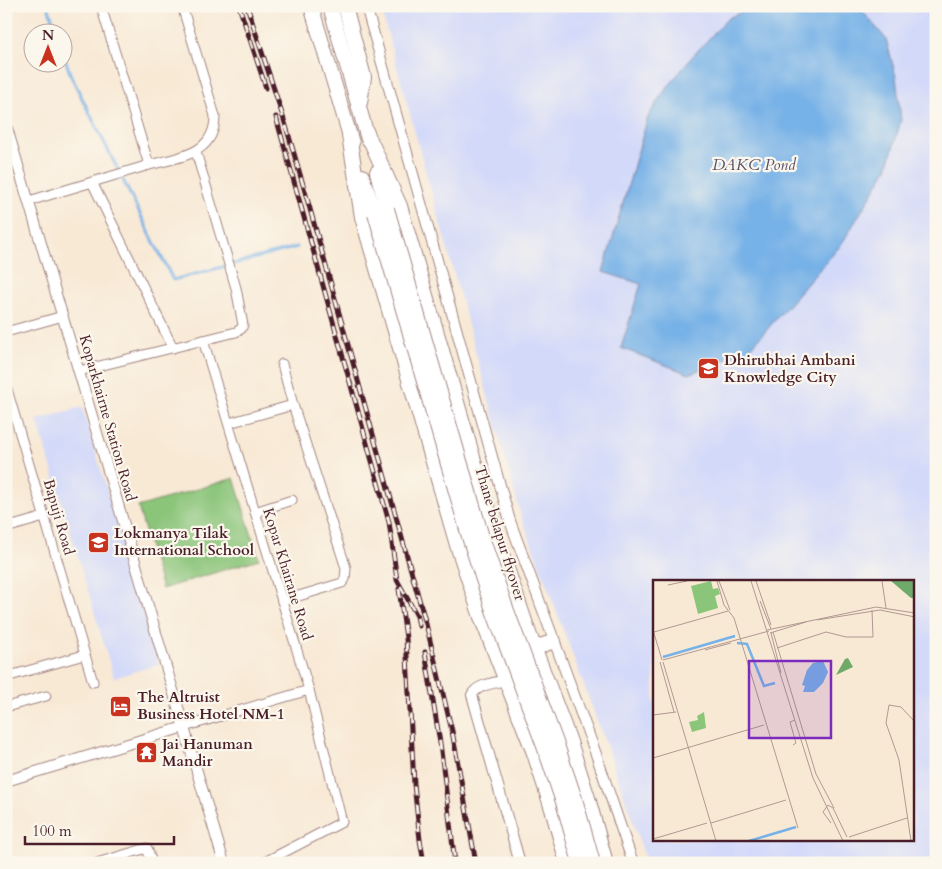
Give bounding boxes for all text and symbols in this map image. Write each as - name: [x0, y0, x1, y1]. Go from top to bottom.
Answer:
- north arrow: [22, 22, 72, 72]
- text: N: [42, 26, 54, 45]
- water label: DAKC Pond: [712, 154, 797, 176]
- street label: Koparkhairne Station Road: [75, 332, 141, 504]
- place label: Dhirubhai Ambani Knowledge City: [724, 350, 856, 387]
- school or university icon: Dhirubhai Ambani Knowledge City: [696, 357, 720, 381]
- street label: Thane belapur flyover: [470, 463, 530, 604]
- street label: Bapuji Road: [39, 477, 79, 557]
- street label: Kopar Khairane Road: [258, 505, 318, 643]
- place label: Lokmanya Tilak International School: [114, 523, 255, 560]
- school or university icon: Lokmanya Tilak International School: [86, 530, 110, 554]
- inset map: [653, 580, 914, 842]
- place label: The Altruist Business Hotel NM-1: [137, 687, 285, 724]
- hotel icon: The Altruist Business Hotel NM-1: [109, 694, 133, 718]
- place label: Jai Hanuman Mandir: [160, 734, 253, 771]
- temple icon: Jai Hanuman Mandir: [134, 741, 158, 765]
- scale bar: [25, 814, 174, 846]
- text: 100 m: [32, 821, 72, 841]

